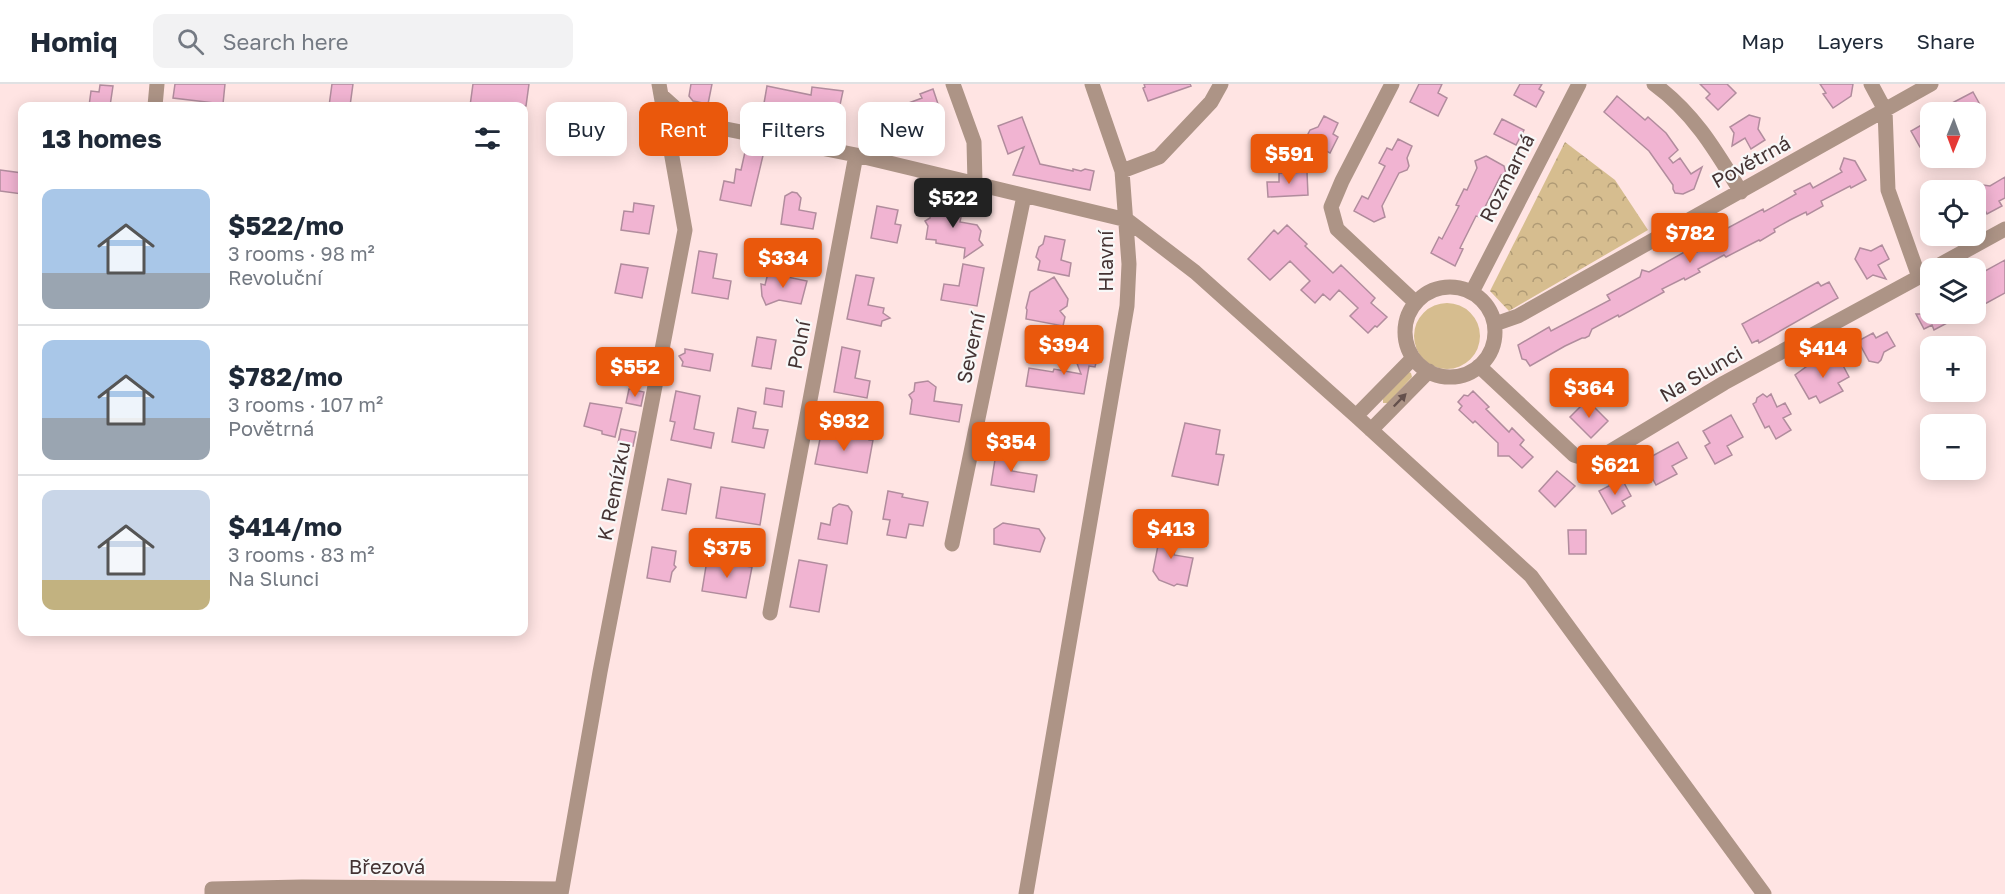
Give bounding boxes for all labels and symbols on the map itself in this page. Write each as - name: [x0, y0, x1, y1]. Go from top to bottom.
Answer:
- north arrow: [1920, 102, 1986, 168]
- street label: Rozmarná: [1474, 129, 1539, 226]
- street label: Povětrná: [1707, 130, 1794, 193]
- pin: $591: [1253, 134, 1325, 185]
- pin: $522: [917, 178, 989, 229]
- pin: $782: [1654, 213, 1726, 264]
- street label: Hlavní: [1093, 229, 1117, 292]
- pin: $334: [747, 238, 819, 289]
- street label: Severní: [951, 309, 990, 385]
- street label: Polní: [782, 317, 815, 371]
- pin: $394: [1028, 325, 1100, 376]
- pin: $414: [1787, 328, 1859, 379]
- street label: Na Slunci: [1655, 340, 1746, 406]
- pin: $552: [599, 347, 671, 398]
- pin: $364: [1553, 368, 1625, 419]
- one-way arrow: [1393, 393, 1407, 408]
- pin: $932: [808, 401, 880, 452]
- pin: $354: [975, 422, 1047, 473]
- street label: K Remízku: [592, 439, 634, 542]
- pin: $621: [1579, 445, 1651, 496]
- pin: $413: [1135, 509, 1207, 560]
- pin: $375: [691, 528, 763, 579]
- street label: Březová: [349, 854, 425, 878]

